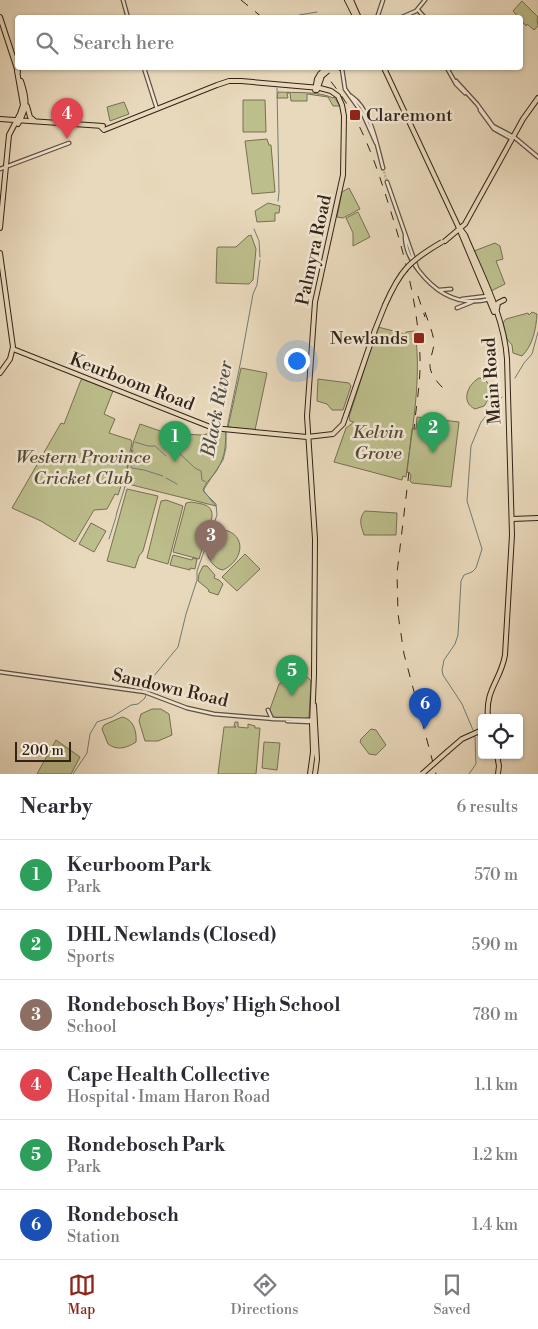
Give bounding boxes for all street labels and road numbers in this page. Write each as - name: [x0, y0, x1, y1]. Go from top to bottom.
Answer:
- street label: Palmyra Road: [291, 192, 337, 307]
- street label: Main Road: [477, 336, 507, 425]
- street label: Keurboom Road: [66, 348, 198, 417]
- street label: Sandown Road: [110, 663, 231, 713]

